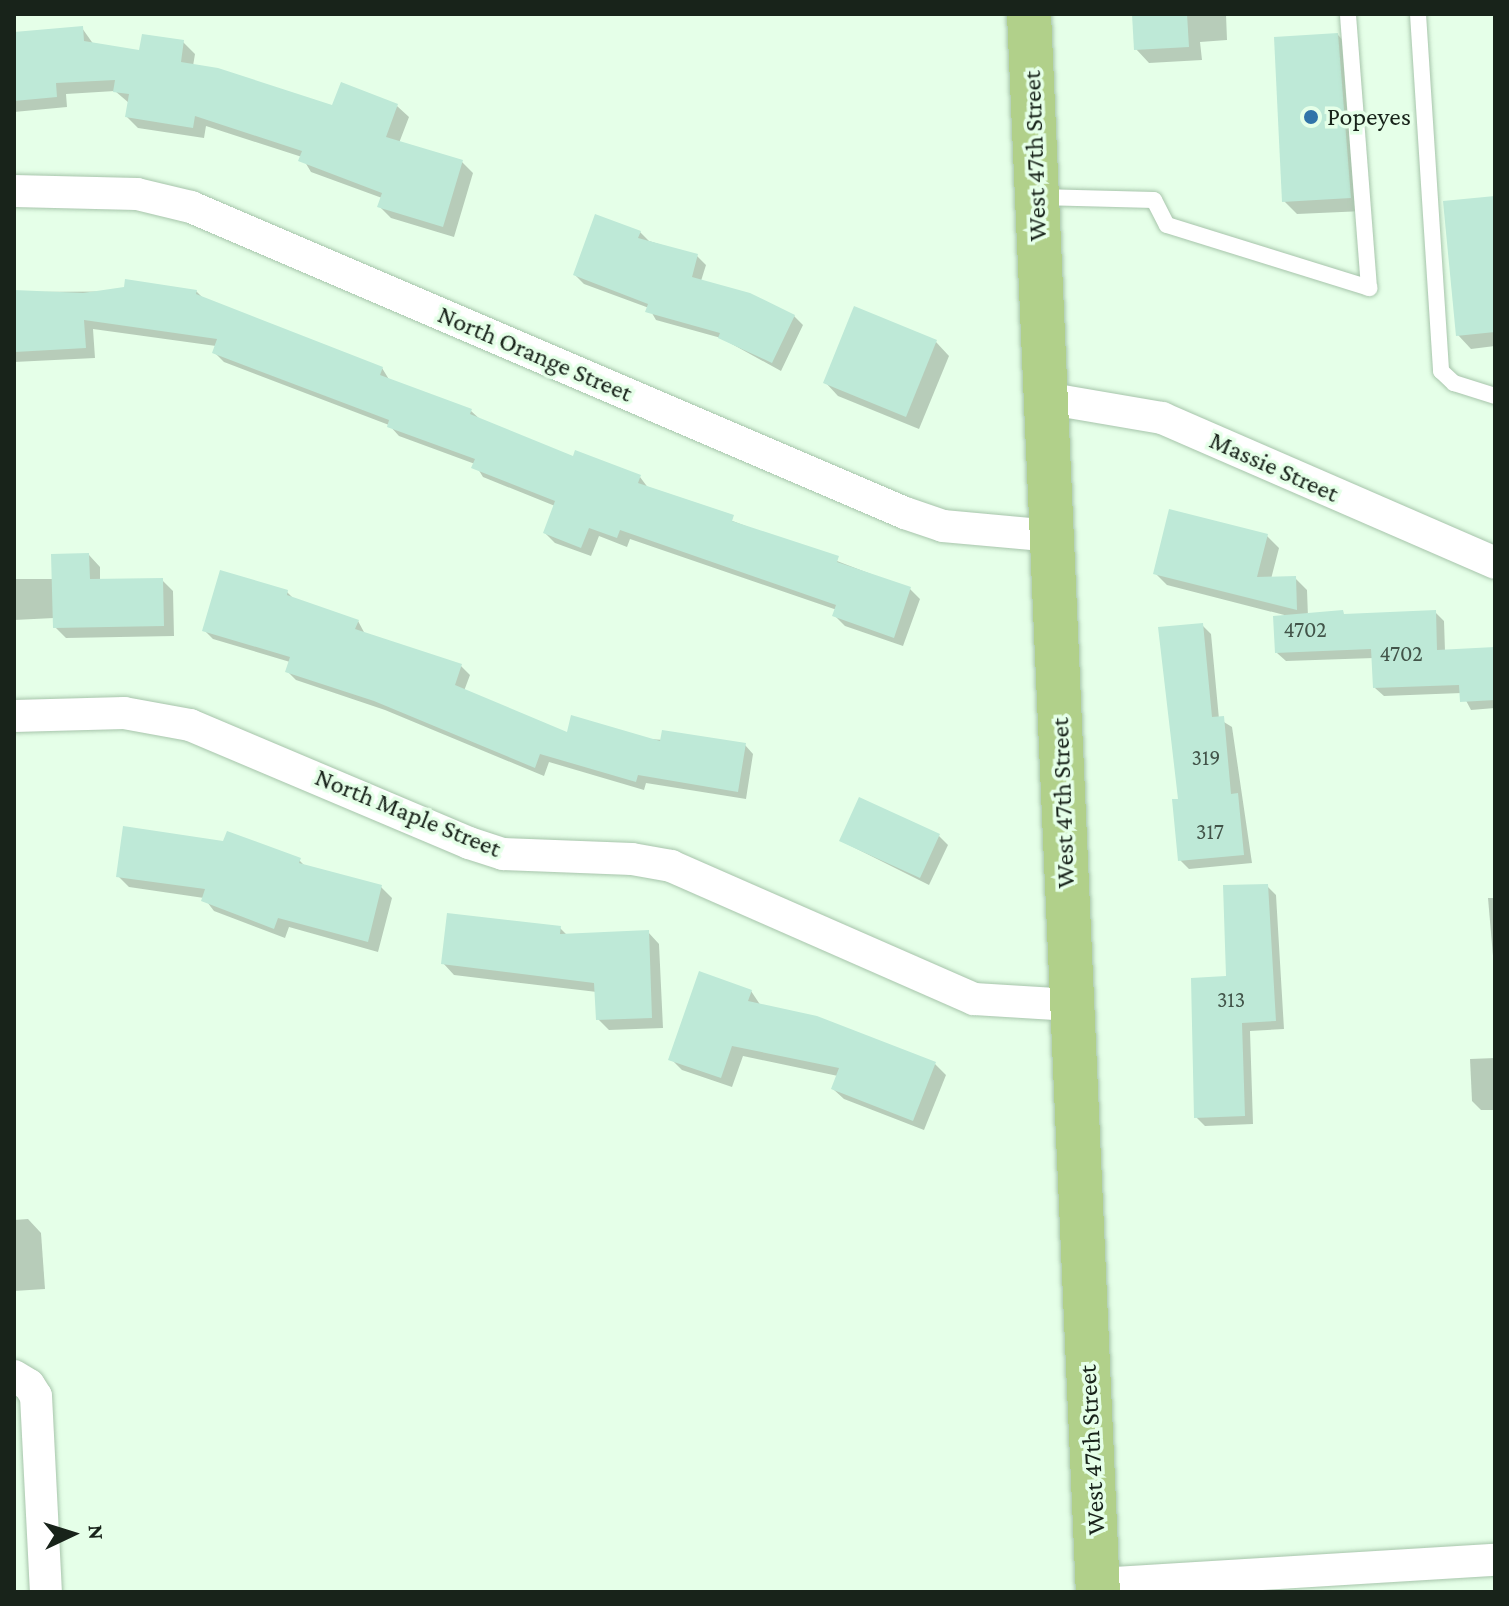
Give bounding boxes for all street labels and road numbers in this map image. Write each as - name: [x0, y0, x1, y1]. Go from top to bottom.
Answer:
- street label: West 47th Street: [1016, 70, 1054, 242]
- street label: North Orange Street: [433, 299, 637, 409]
- street label: Massie Street: [1205, 425, 1343, 509]
- street label: West 47th Street: [1044, 717, 1082, 889]
- street label: North Maple Street: [310, 761, 506, 865]
- street label: West 47th Street: [1072, 1364, 1112, 1536]

